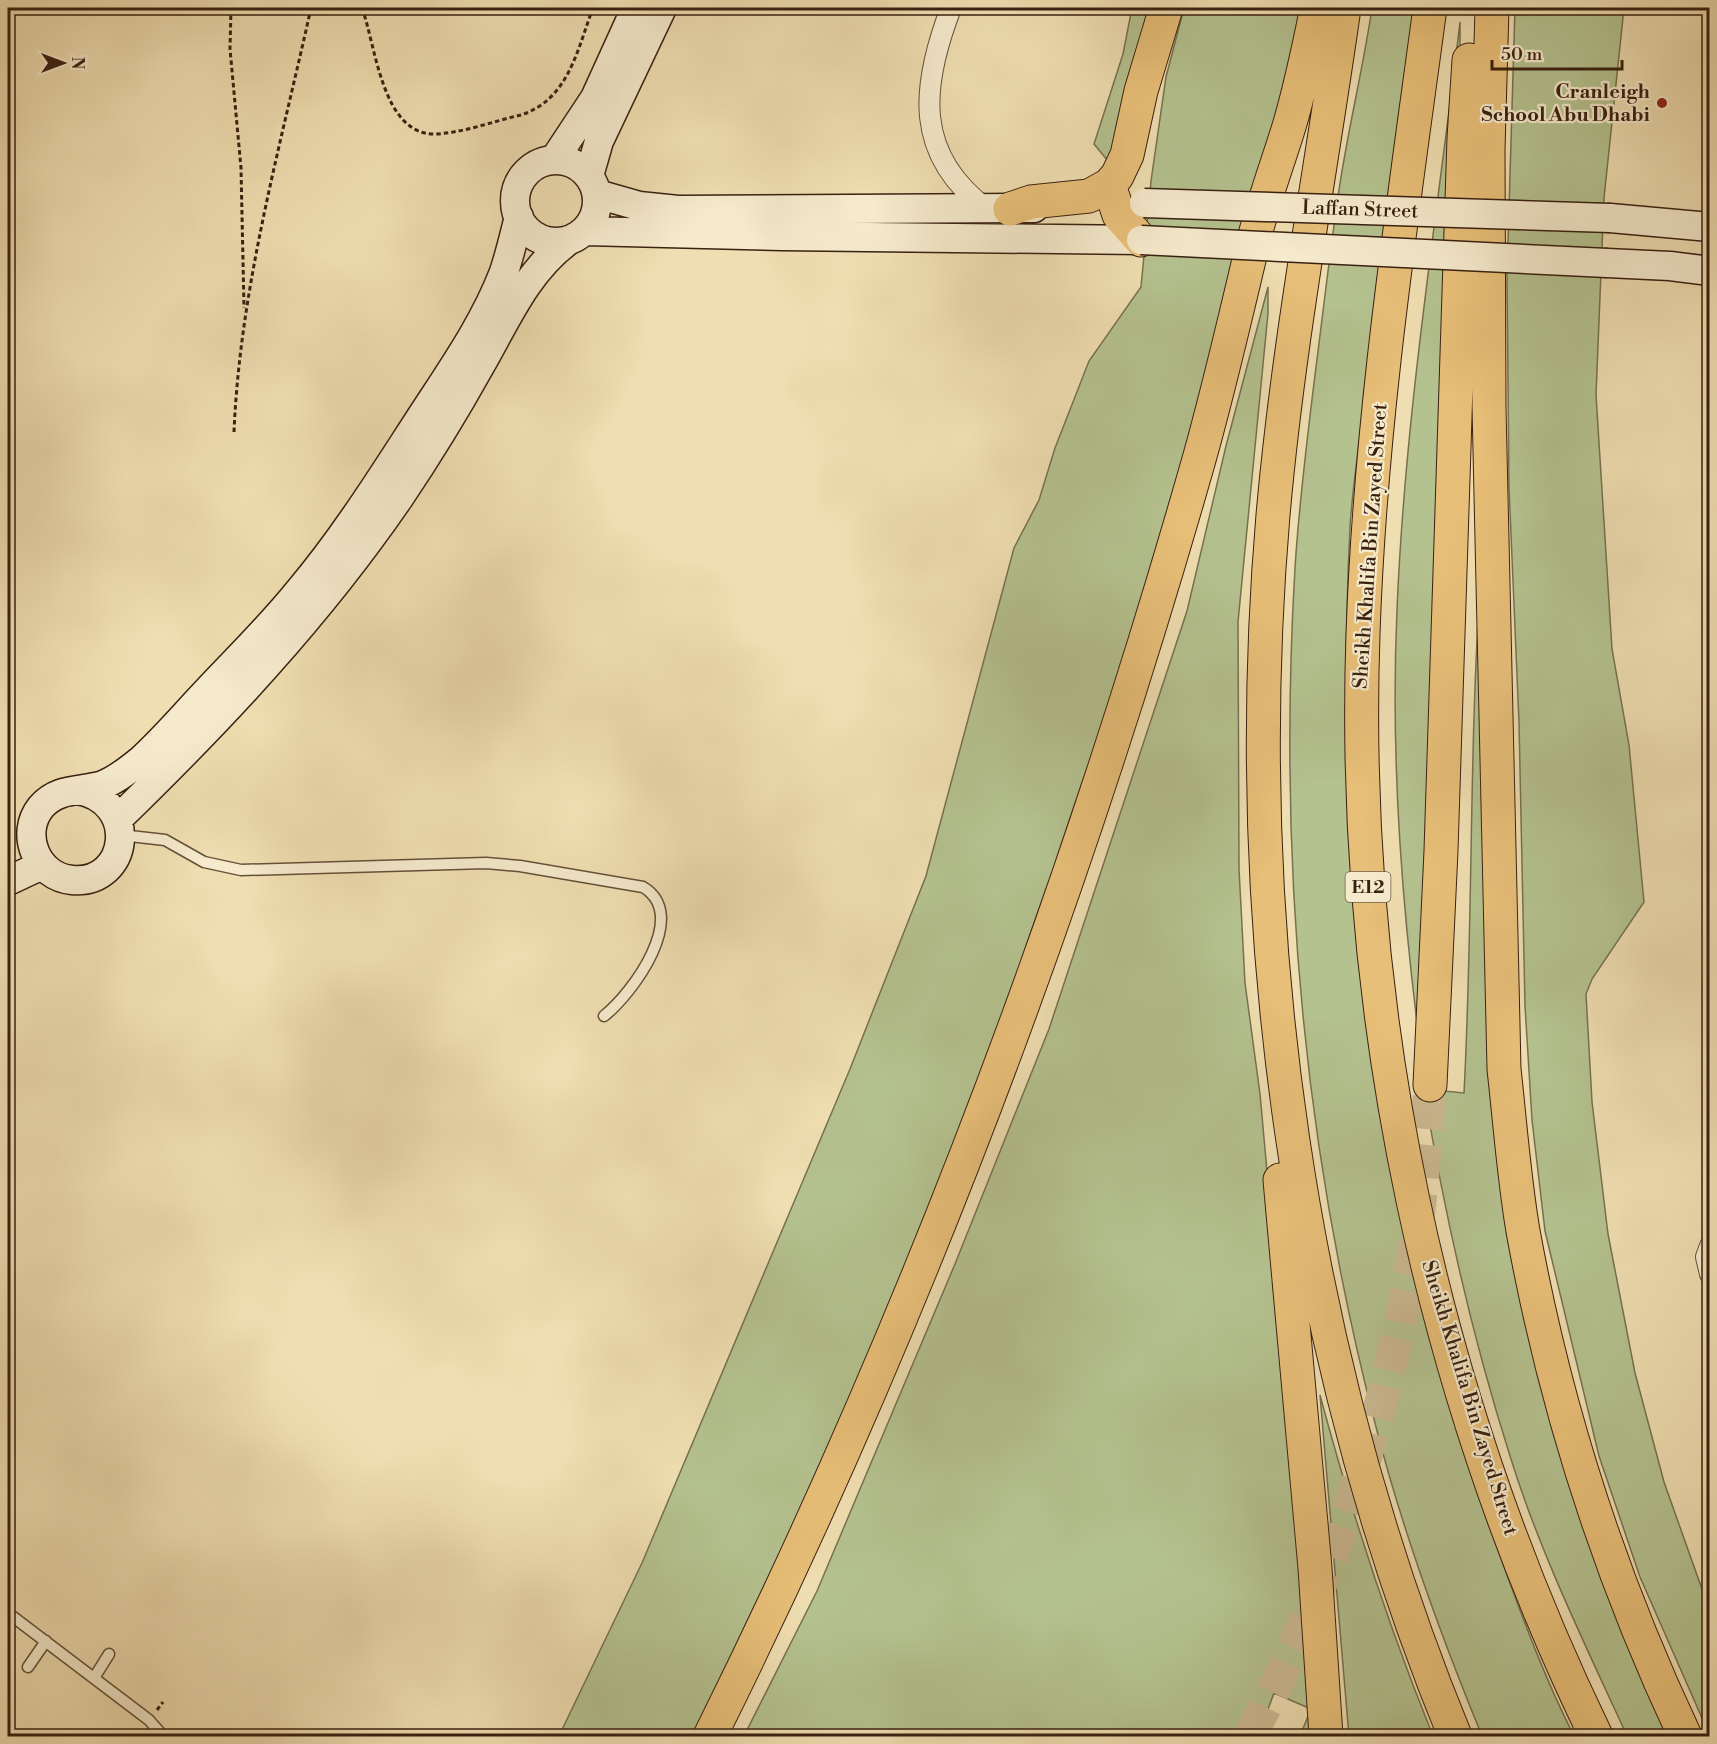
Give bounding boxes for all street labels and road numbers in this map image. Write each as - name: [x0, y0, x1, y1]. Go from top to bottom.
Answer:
- street label: Laffan Street: [1301, 195, 1419, 225]
- street label: Sheikh Khalifa Bin Zayed Street: [1349, 402, 1393, 690]
- road number: E12: [1346, 872, 1390, 902]
- street label: Sheikh Khalifa Bin Zayed Street: [1415, 1258, 1523, 1538]

